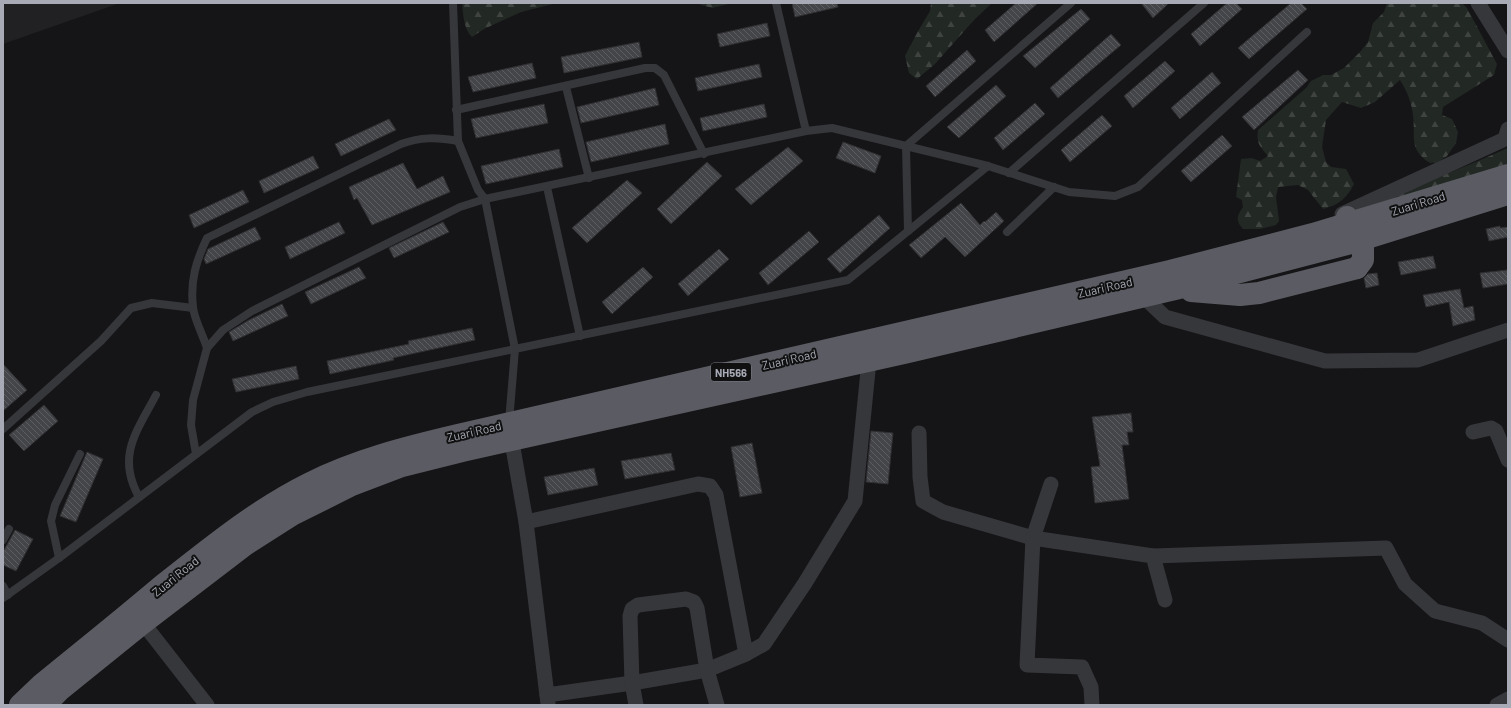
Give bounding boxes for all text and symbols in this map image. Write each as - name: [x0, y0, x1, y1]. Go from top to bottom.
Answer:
- street label: Zuari Road: [1389, 188, 1447, 218]
- street label: Zuari Road: [1076, 274, 1134, 300]
- street label: Zuari Road: [760, 346, 818, 372]
- road number: NH566: [711, 363, 751, 381]
- street label: Zuari Road: [445, 418, 503, 444]
- street label: Zuari Road: [149, 553, 201, 599]

